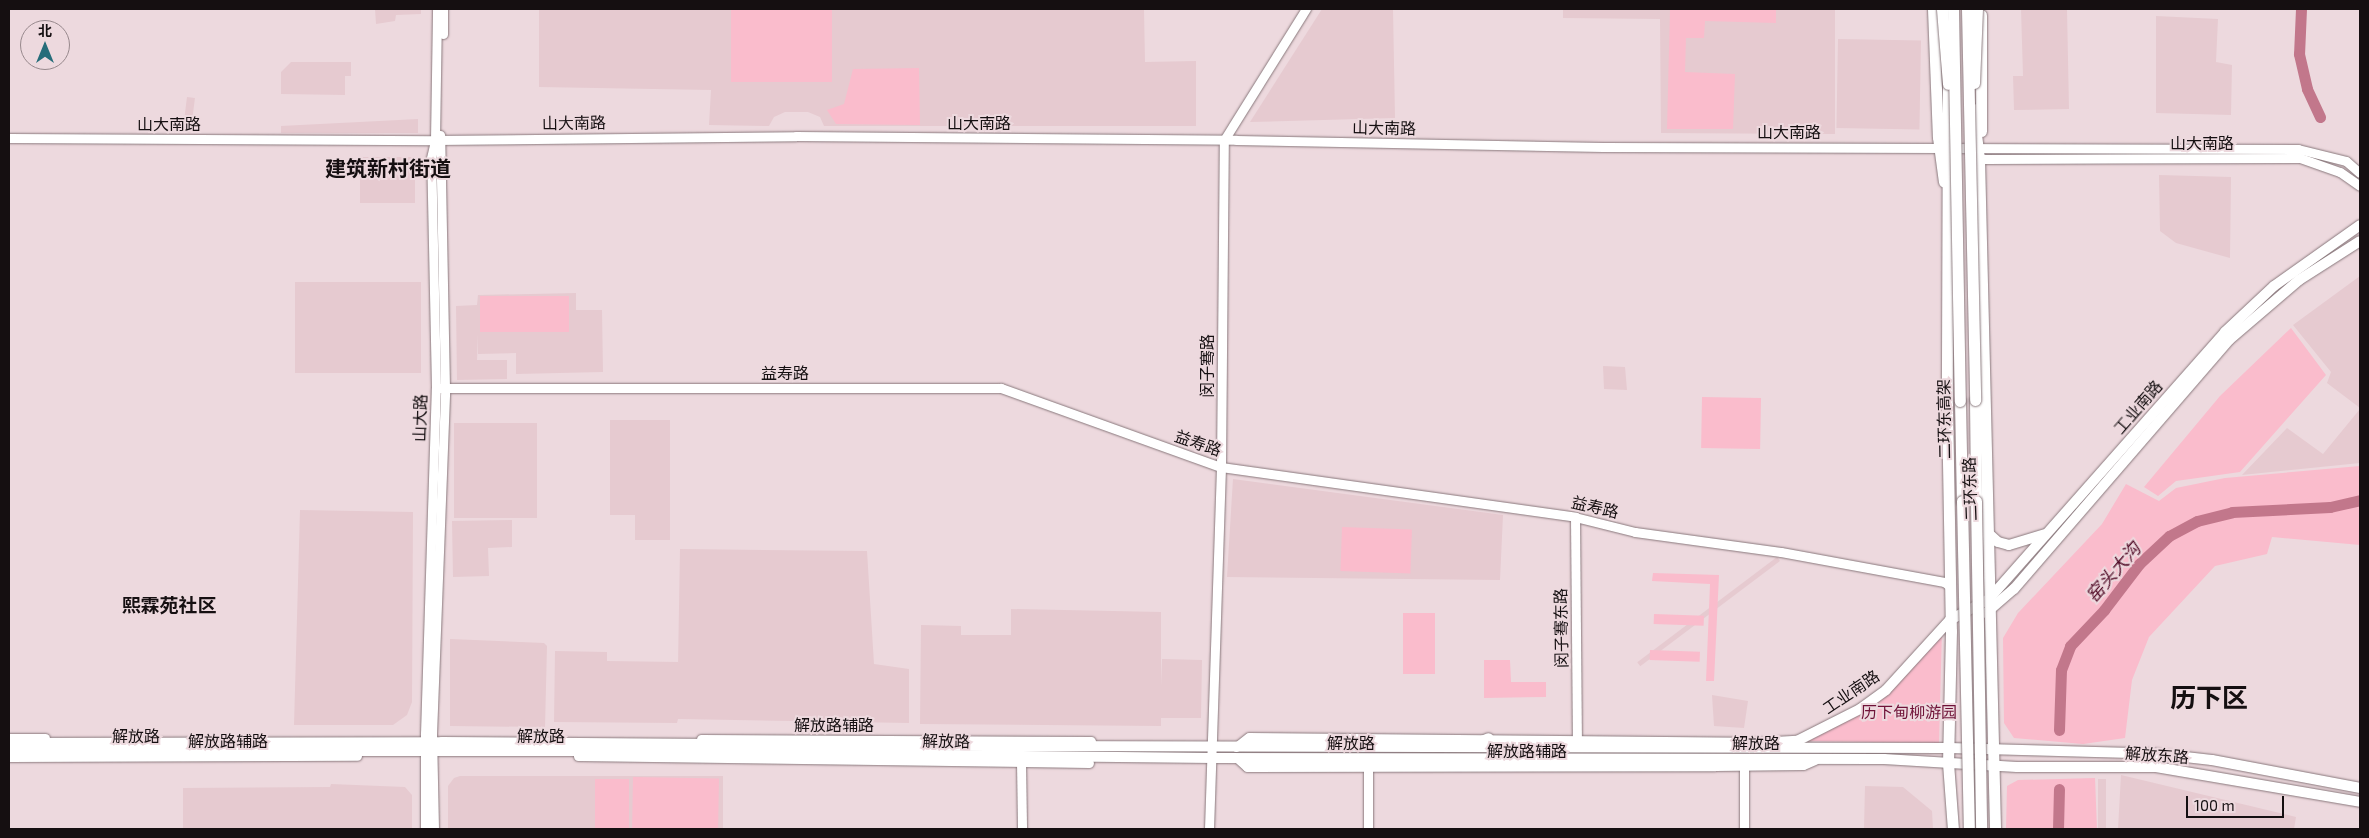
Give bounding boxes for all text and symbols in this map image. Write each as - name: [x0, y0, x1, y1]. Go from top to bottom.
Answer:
- north arrow: [20, 20, 70, 70]
- text: 北: [38, 22, 52, 39]
- street label: 山大南路: [542, 113, 606, 133]
- street label: 山大南路: [947, 113, 1011, 133]
- street label: 山大南路: [137, 114, 201, 134]
- street label: 山大南路: [1352, 118, 1416, 138]
- street label: 山大南路: [1757, 122, 1821, 142]
- street label: 山大南路: [2170, 133, 2234, 153]
- district label: 建筑新村街道: [325, 155, 451, 181]
- street label: 闵子骞路: [1197, 334, 1217, 398]
- street label: 益寿路: [761, 363, 809, 383]
- street label: 工业南路: [2110, 377, 2166, 437]
- street label: 二环东高架: [1934, 379, 1954, 459]
- street label: 山大路: [410, 394, 430, 442]
- street label: 益寿路: [1172, 426, 1224, 460]
- street label: 二环东路: [1959, 457, 1981, 521]
- street label: 益寿路: [1569, 492, 1621, 522]
- water label: 窑头大沟: [2081, 538, 2145, 606]
- street label: 闵子骞东路: [1551, 588, 1571, 668]
- district label: 熙霖苑社区: [122, 594, 216, 616]
- street label: 工业南路: [1819, 666, 1883, 718]
- district label: 历下区: [2170, 681, 2248, 713]
- park label: 历下甸柳游园: [1861, 702, 1957, 722]
- street label: 解放路辅路: [794, 715, 874, 735]
- street label: 解放路: [112, 726, 160, 746]
- street label: 解放路: [517, 726, 565, 746]
- street label: 解放路辅路: [188, 731, 268, 751]
- street label: 解放路: [922, 731, 970, 751]
- street label: 解放路: [1327, 733, 1375, 753]
- street label: 解放路: [1732, 733, 1780, 753]
- street label: 解放路辅路: [1487, 741, 1567, 761]
- street label: 解放东路: [2124, 743, 2190, 767]
- scale bar: [2189, 786, 2286, 818]
- text: 100 m: [2194, 796, 2235, 814]

